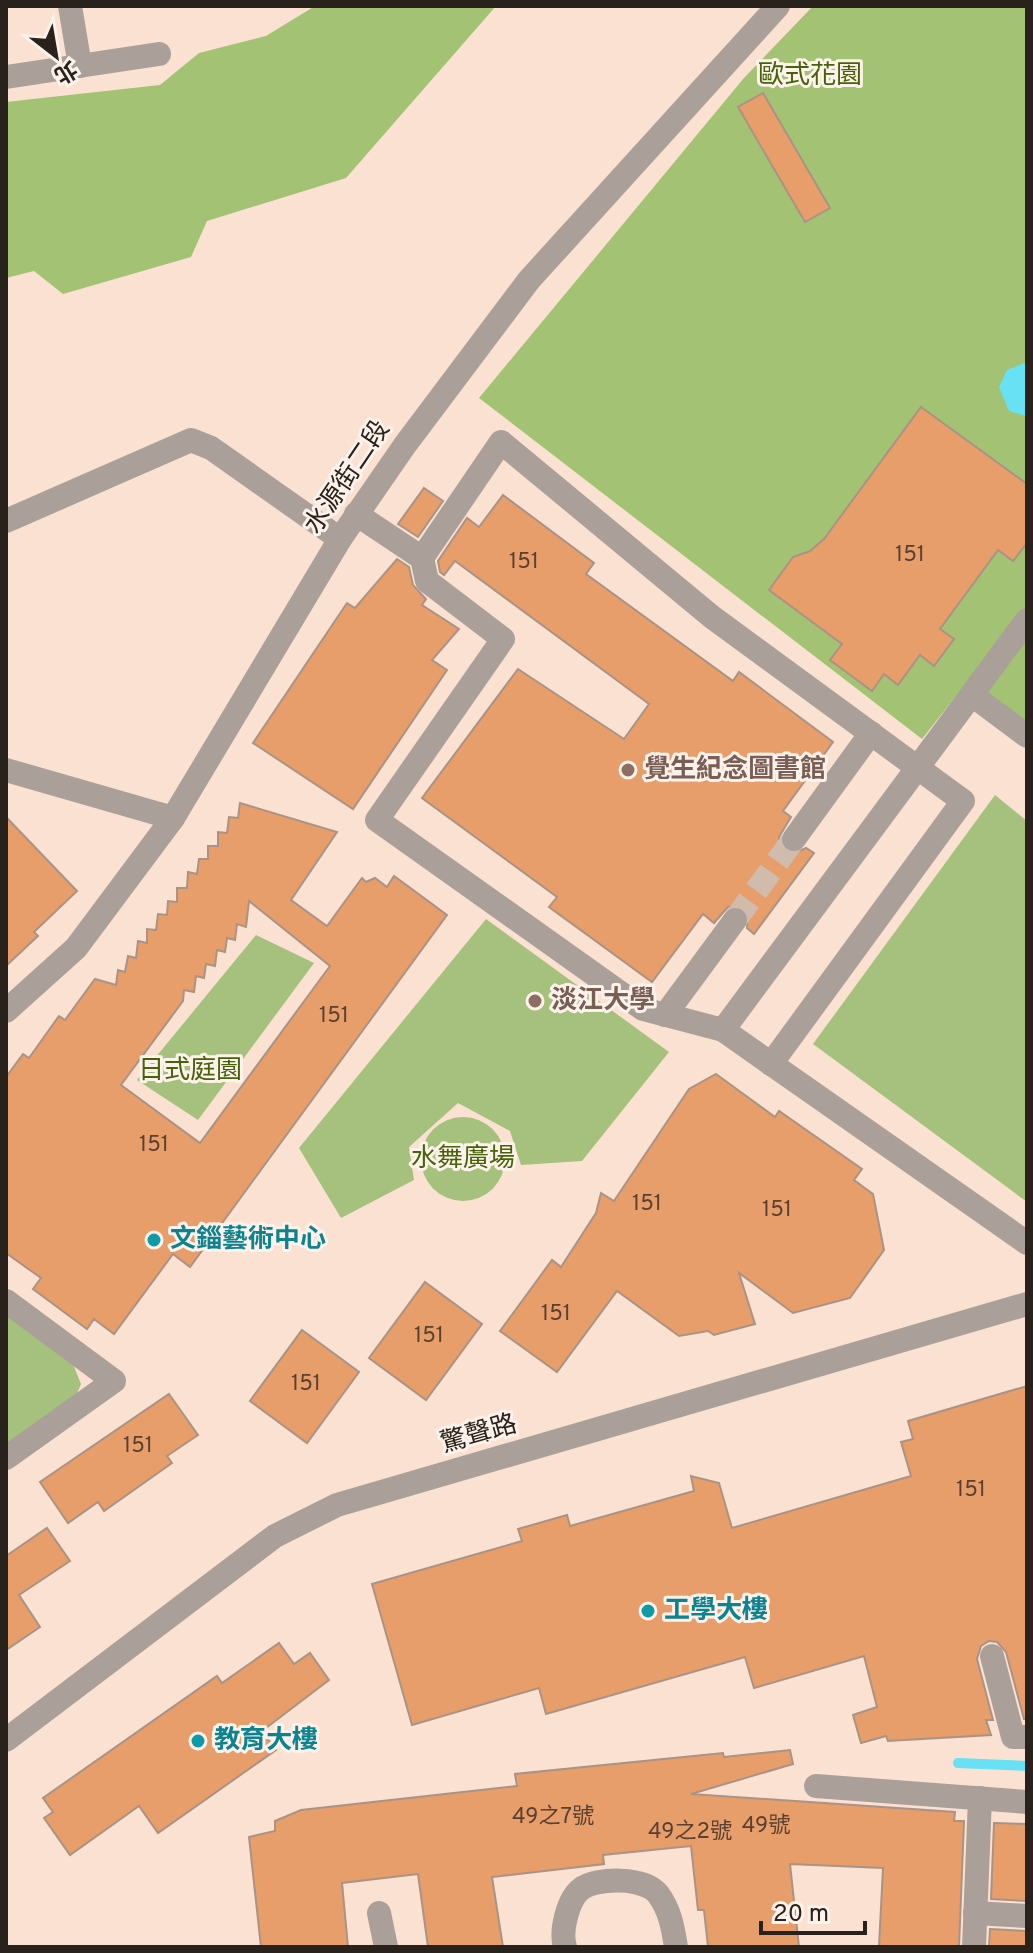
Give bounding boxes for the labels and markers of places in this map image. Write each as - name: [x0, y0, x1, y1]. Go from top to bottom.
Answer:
- place label: 覺生紀念圖書館: [644, 754, 826, 787]
- marker: 覺生紀念圖書館: [619, 761, 637, 779]
- place label: 淡江大學: [551, 985, 655, 1018]
- marker: 淡江大學: [526, 992, 544, 1010]
- place label: 文錙藝術中心: [170, 1224, 326, 1257]
- marker: 文錙藝術中心: [145, 1231, 163, 1249]
- place label: 工學大樓: [664, 1595, 768, 1628]
- marker: 工學大樓: [639, 1602, 657, 1620]
- place label: 教育大樓: [214, 1725, 318, 1758]
- marker: 教育大樓: [189, 1732, 207, 1750]

